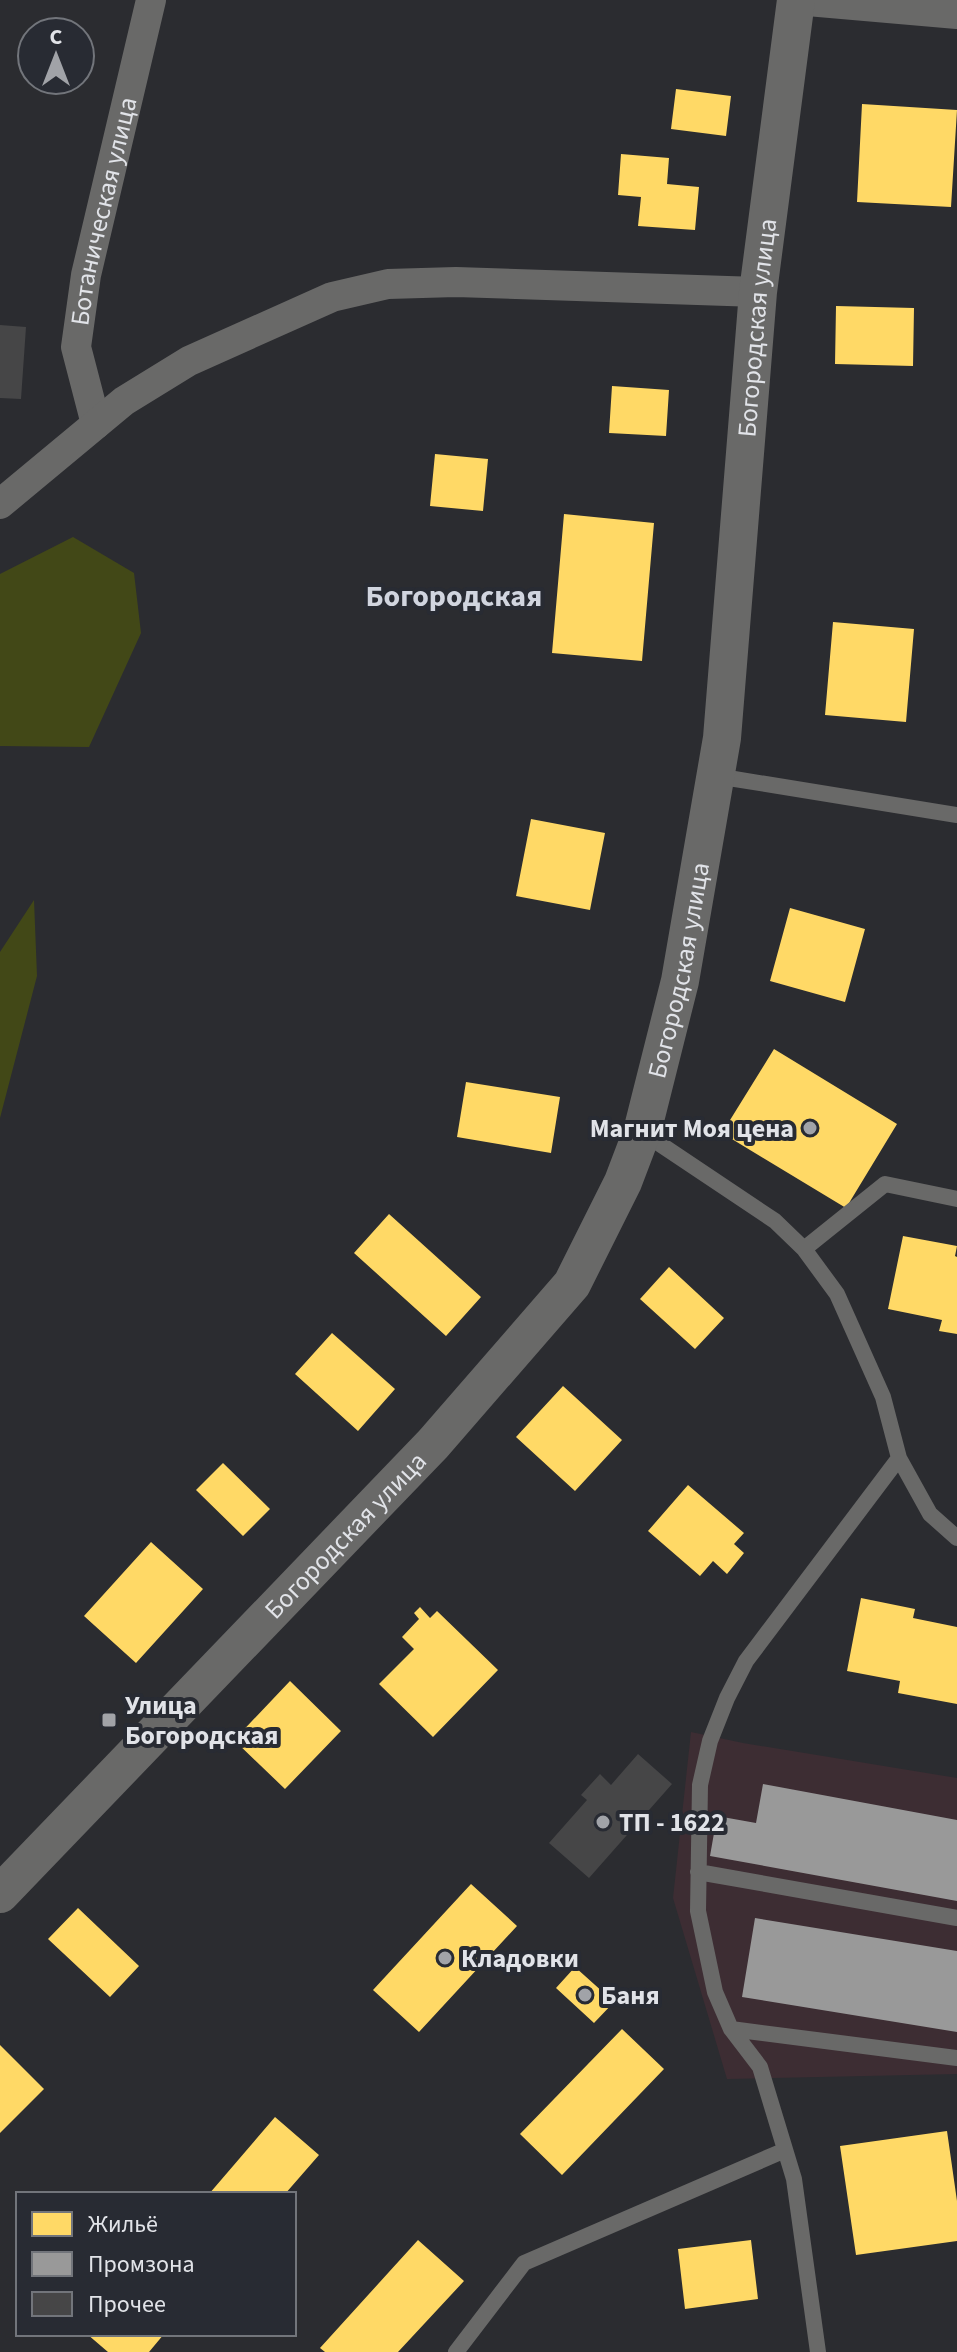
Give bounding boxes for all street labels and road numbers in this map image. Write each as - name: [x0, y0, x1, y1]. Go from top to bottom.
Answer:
- street label: Ботаническая улица: [61, 93, 146, 328]
- street label: Богородская улица: [728, 216, 786, 439]
- street label: Богородская улица: [638, 860, 719, 1082]
- street label: Богородская улица: [256, 1444, 435, 1627]

